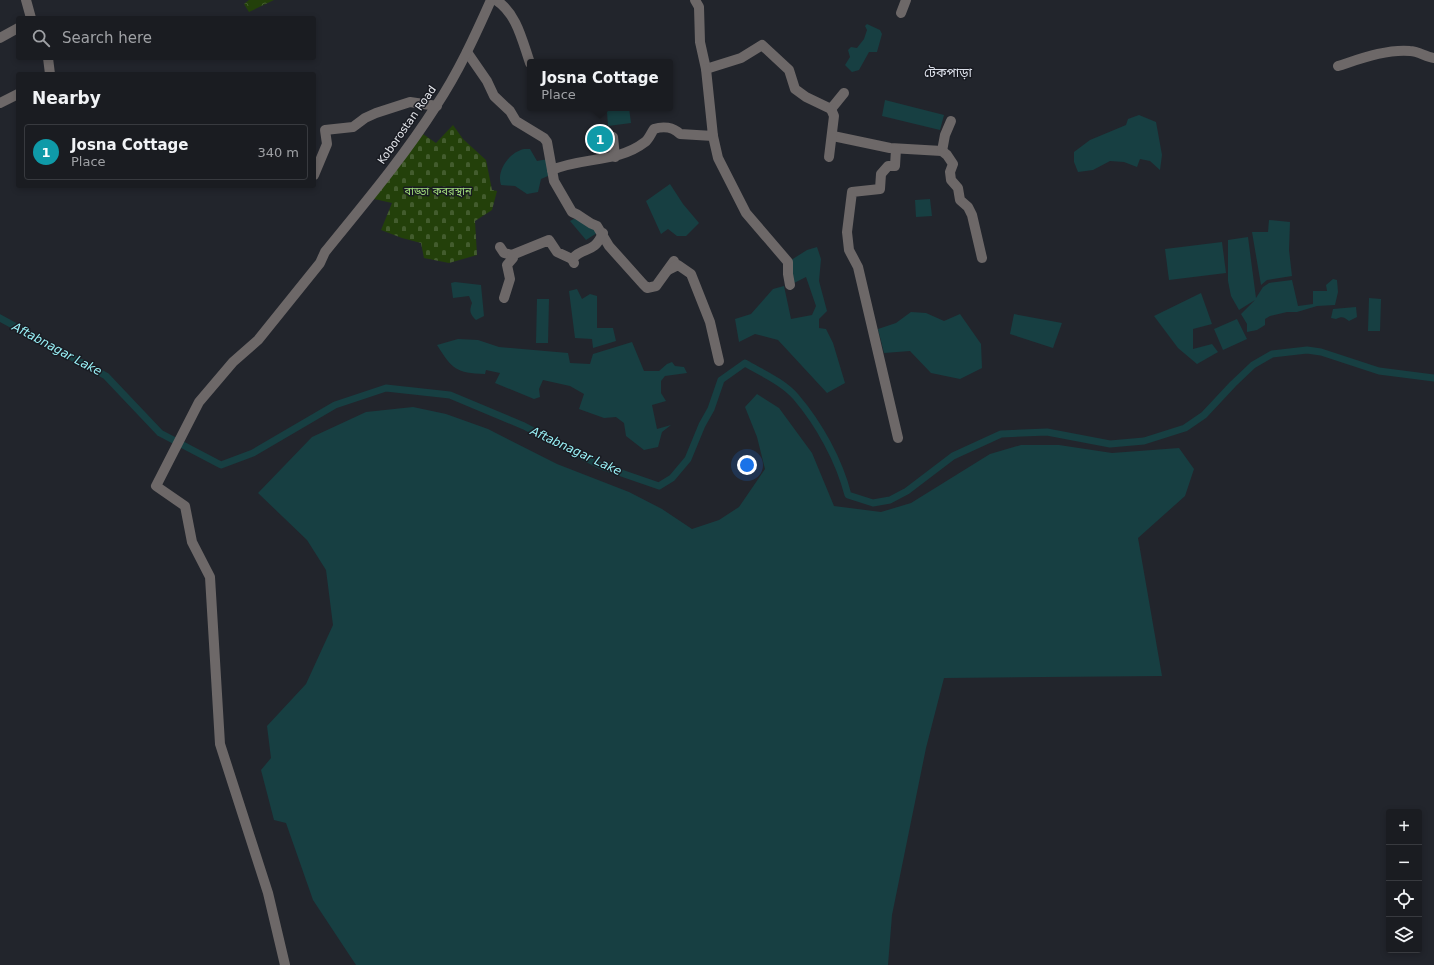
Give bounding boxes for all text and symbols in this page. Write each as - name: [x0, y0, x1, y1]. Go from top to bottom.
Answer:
- search box: [16, 16, 316, 60]
- icon: search: [30, 27, 52, 49]
- text: Search here: [62, 29, 152, 47]
- popup: [527, 59, 673, 111]
- district label: টেকপাড়া: [924, 65, 972, 80]
- text: Josna Cottage: [541, 69, 659, 87]
- street label: Koborostan Road: [375, 83, 439, 167]
- text: Place: [541, 87, 576, 102]
- text: Nearby: [32, 88, 101, 108]
- pin: 1: [587, 124, 613, 154]
- text: Josna Cottage: [71, 136, 189, 154]
- text: 1: [41, 145, 51, 160]
- text: 340 m: [257, 145, 299, 160]
- text: Place: [71, 154, 106, 169]
- park label: বাড্ডা কবরস্থান: [403, 185, 472, 198]
- water label: Aftabnagar Lake: [9, 319, 104, 378]
- water label: Aftabnagar Lake: [527, 423, 624, 478]
- your location: [737, 455, 757, 475]
- map controls: [1386, 809, 1422, 953]
- button: +: [1386, 809, 1422, 845]
- button: −: [1386, 845, 1422, 881]
- button: locate: [1386, 881, 1422, 917]
- button: layers: [1386, 917, 1422, 953]

